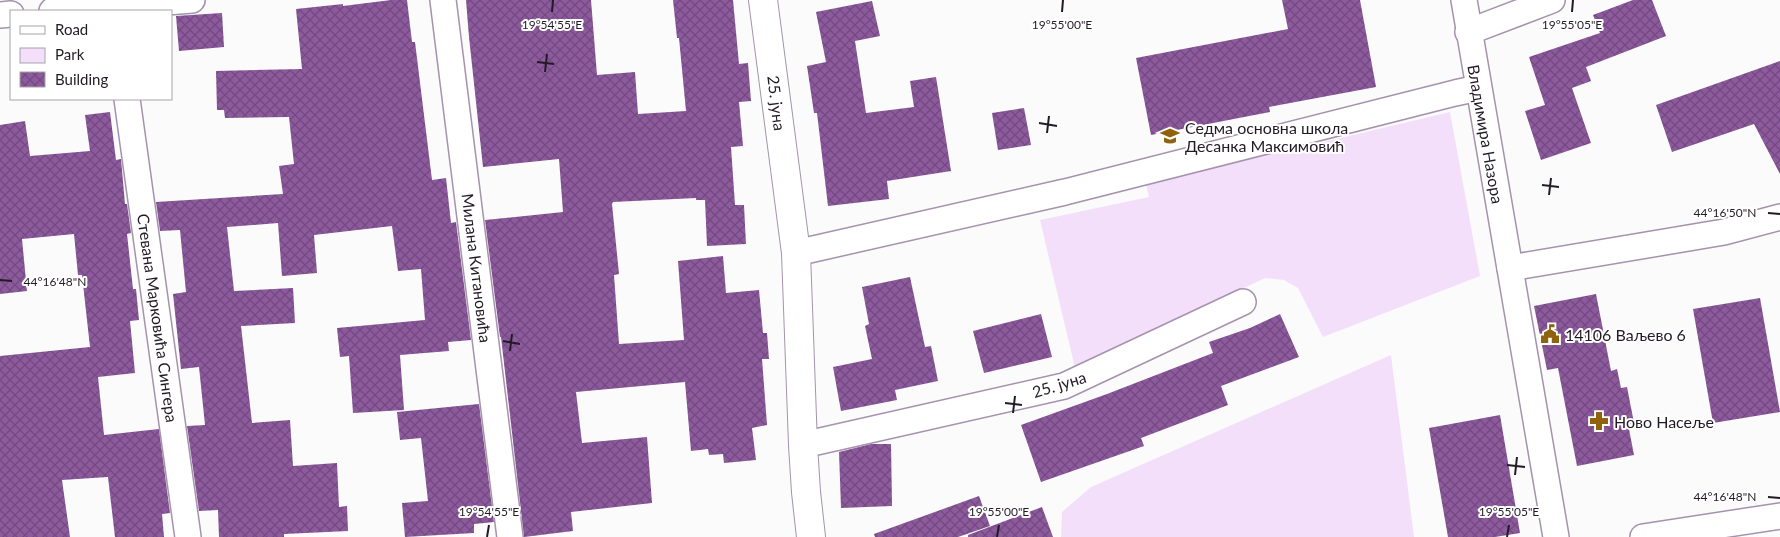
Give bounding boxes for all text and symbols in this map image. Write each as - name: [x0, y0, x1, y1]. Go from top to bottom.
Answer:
- legend: [10, 10, 172, 100]
- text: 19°54'55"E: [522, 17, 582, 32]
- text: 19°55'00"E: [1032, 17, 1092, 32]
- text: 19°55'05"E: [1542, 17, 1602, 32]
- text: Road: [55, 20, 88, 38]
- text: Park: [55, 45, 85, 63]
- street label: Владимира Назора: [1464, 63, 1508, 205]
- text: Building: [55, 70, 108, 88]
- street label: 25. јуна: [764, 74, 790, 132]
- place label: Седма основна школа Десанка Максимовић: [1185, 118, 1348, 155]
- school or university icon: Седма основна школа Десанка Максимовић: [1159, 125, 1181, 147]
- street label: Милана Китановића: [458, 192, 496, 344]
- text: 44°16'50"N: [1694, 205, 1756, 220]
- street label: Стевана Марковића Сингера: [134, 212, 182, 424]
- text: 44°16'48"N: [24, 274, 86, 289]
- public building icon: 14106 Ваљево 6: [1539, 323, 1561, 345]
- place label: 14106 Ваљево 6: [1565, 325, 1686, 344]
- street label: 25. јуна: [1030, 367, 1088, 401]
- pharmacy icon: Ново Насеље: [1588, 410, 1610, 432]
- place label: Ново Насеље: [1614, 412, 1714, 431]
- text: 44°16'48"N: [1694, 489, 1756, 504]
- text: 19°54'55"E: [459, 504, 519, 519]
- text: 19°55'00"E: [969, 504, 1029, 519]
- text: 19°55'05"E: [1479, 504, 1539, 519]

